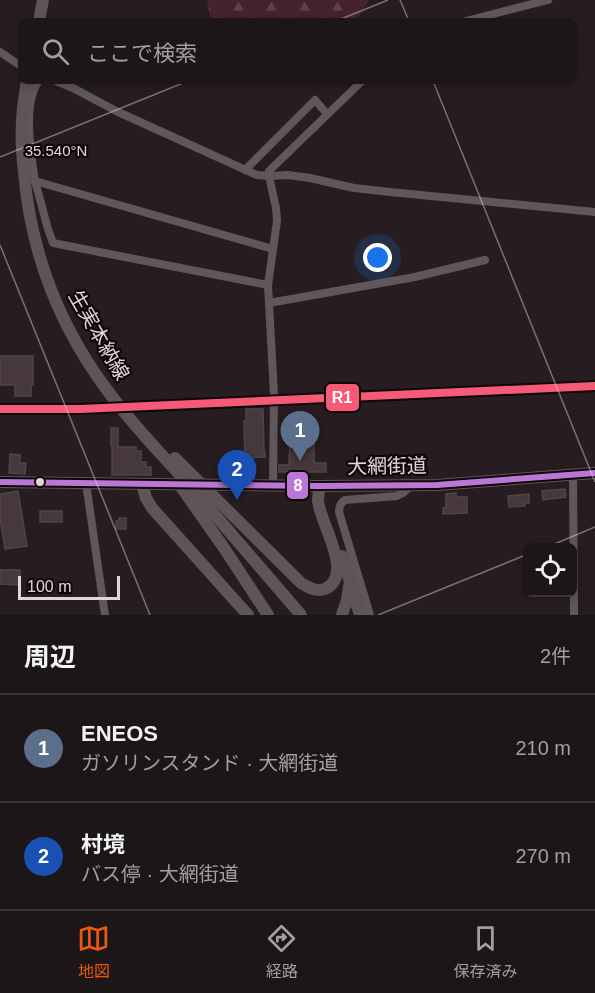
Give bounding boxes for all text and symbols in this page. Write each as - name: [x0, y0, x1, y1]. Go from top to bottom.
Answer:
- search box: [18, 18, 577, 84]
- icon: search: [39, 35, 72, 68]
- text: ここで検索: [87, 41, 197, 66]
- text: 35.540°N: [25, 142, 87, 159]
- your location: [363, 243, 392, 272]
- street label: 生実本納線: [64, 286, 134, 384]
- line badge: R1: [325, 383, 360, 412]
- text: R1: [332, 389, 352, 406]
- pin: 1: [280, 412, 320, 461]
- pin: 2: [218, 450, 256, 500]
- street label: 大網街道: [347, 454, 427, 478]
- line badge: 8: [286, 471, 309, 500]
- unlabelled marker: [34, 476, 46, 488]
- text: 8: [294, 477, 303, 494]
- map controls: [523, 543, 577, 597]
- button: locate: [523, 543, 577, 597]
- scale bar: [18, 573, 120, 600]
- text: 100 m: [27, 578, 71, 595]
- text: 周辺: [24, 642, 76, 672]
- text: 2件: [540, 645, 571, 667]
- text: ENEOS: [81, 721, 158, 746]
- text: 1: [38, 737, 49, 759]
- text: 210 m: [515, 737, 571, 759]
- text: ガソリンスタンド · 大網街道: [81, 752, 338, 774]
- text: 村境: [81, 832, 125, 857]
- text: 2: [38, 845, 49, 867]
- text: 270 m: [515, 845, 571, 867]
- text: バス停 · 大網街道: [81, 863, 239, 885]
- tab: 地図: [77, 922, 110, 982]
- tab: 経路: [265, 922, 298, 982]
- tab: 保存済み: [453, 922, 517, 982]

